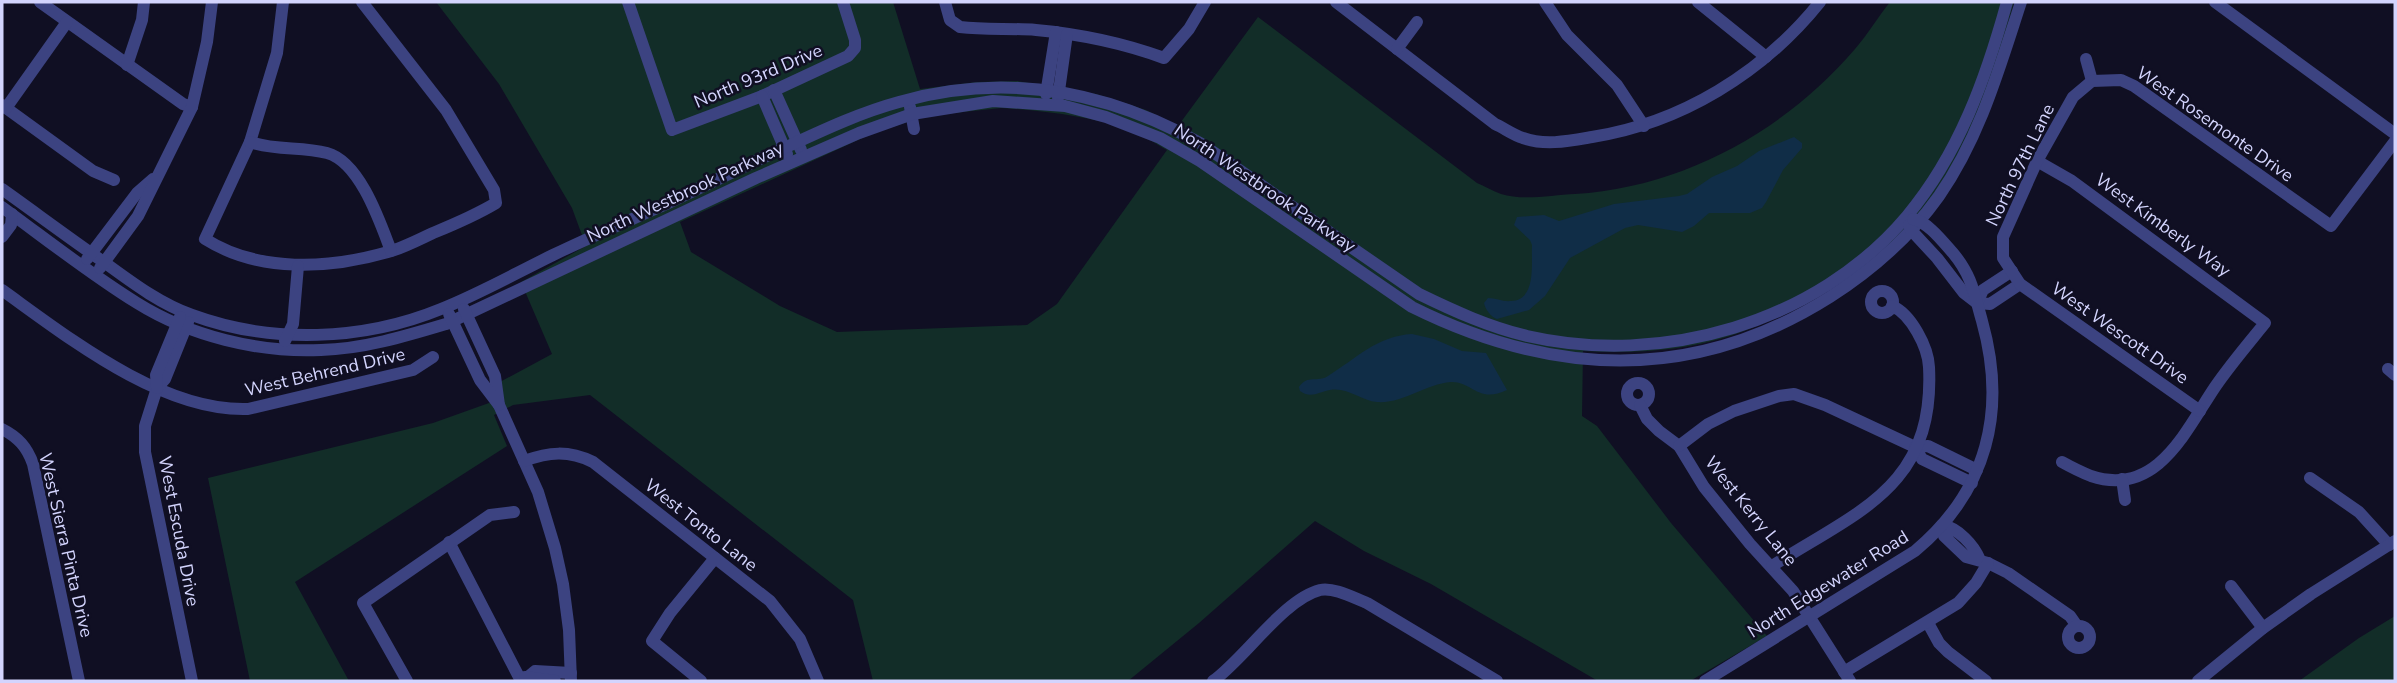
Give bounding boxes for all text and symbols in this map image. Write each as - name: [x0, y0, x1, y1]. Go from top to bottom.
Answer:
- street label: North 93rd Drive: [690, 38, 826, 114]
- street label: West Rosemonte Drive: [2132, 61, 2298, 187]
- street label: North 97th Lane: [1980, 100, 2060, 230]
- street label: North Westbrook Parkway: [1169, 118, 1361, 258]
- street label: North Westbrook Parkway: [583, 136, 788, 248]
- street label: West Kimberly Way: [2091, 168, 2236, 283]
- street label: West Wescott Drive: [2047, 277, 2193, 389]
- street label: West Behrend Drive: [243, 342, 407, 402]
- street label: West Sierra Pinta Drive: [33, 450, 99, 640]
- street label: West Kerry Lane: [1699, 451, 1803, 571]
- street label: West Escuda Drive: [153, 454, 205, 608]
- street label: West Tonto Lane: [639, 473, 763, 577]
- street label: North Edgewater Road: [1743, 525, 1913, 643]

